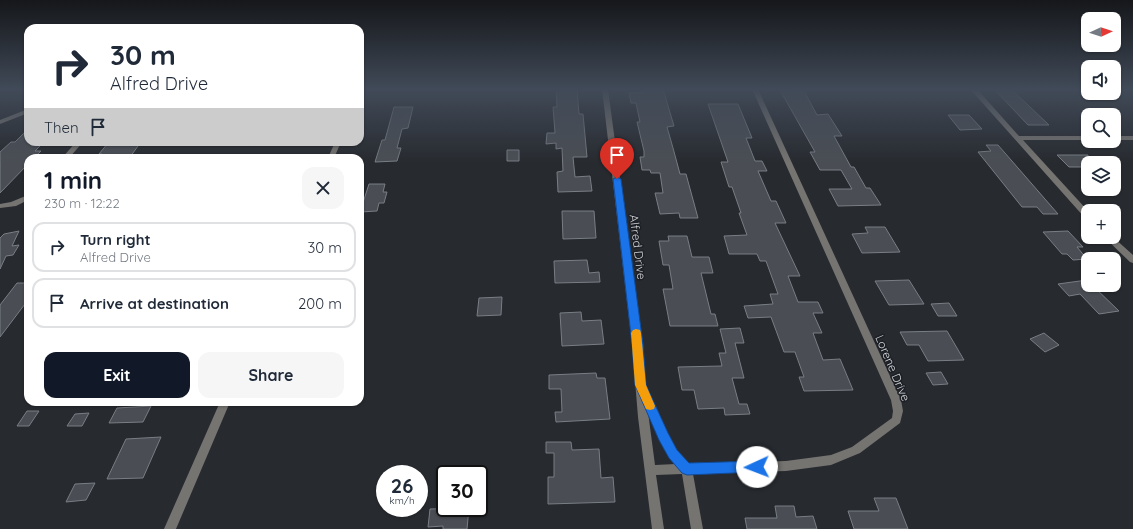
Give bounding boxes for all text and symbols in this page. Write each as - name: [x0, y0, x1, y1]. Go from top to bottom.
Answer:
- north arrow: [1081, 12, 1121, 52]
- map controls: [1081, 12, 1121, 292]
- text: 30 m: [110, 37, 176, 72]
- icon: right: [44, 40, 96, 92]
- button: sound: [1081, 60, 1121, 100]
- text: Alfred Drive: [110, 72, 208, 95]
- button: search: [1081, 108, 1121, 148]
- icon: arrive: [87, 116, 109, 138]
- text: Then: [44, 118, 79, 137]
- pin: [600, 138, 634, 179]
- icon: arrive: [606, 144, 628, 166]
- button: layers: [1081, 156, 1121, 196]
- text: 1 min: [44, 165, 102, 195]
- button: close: [302, 167, 344, 209]
- text: 230 m · 12:22: [44, 195, 120, 211]
- button: +: [1081, 204, 1121, 244]
- street label: Alfred Drive: [627, 214, 649, 281]
- text: Turn right: [80, 230, 151, 249]
- icon: right: [46, 236, 68, 258]
- text: 30 m: [307, 238, 342, 257]
- text: Alfred Drive: [80, 249, 151, 265]
- button: −: [1081, 252, 1121, 292]
- icon: arrive: [46, 292, 68, 314]
- text: Arrive at destination: [80, 294, 229, 313]
- text: 200 m: [298, 294, 342, 313]
- street label: Lorene Drive: [872, 333, 914, 404]
- button: Exit: [44, 352, 190, 398]
- button: Share: [198, 352, 344, 398]
- position arrow: [736, 446, 778, 488]
- speed limit sign: 30: [436, 465, 488, 517]
- text: 26: [391, 473, 413, 498]
- text: km/h: [389, 494, 415, 507]

